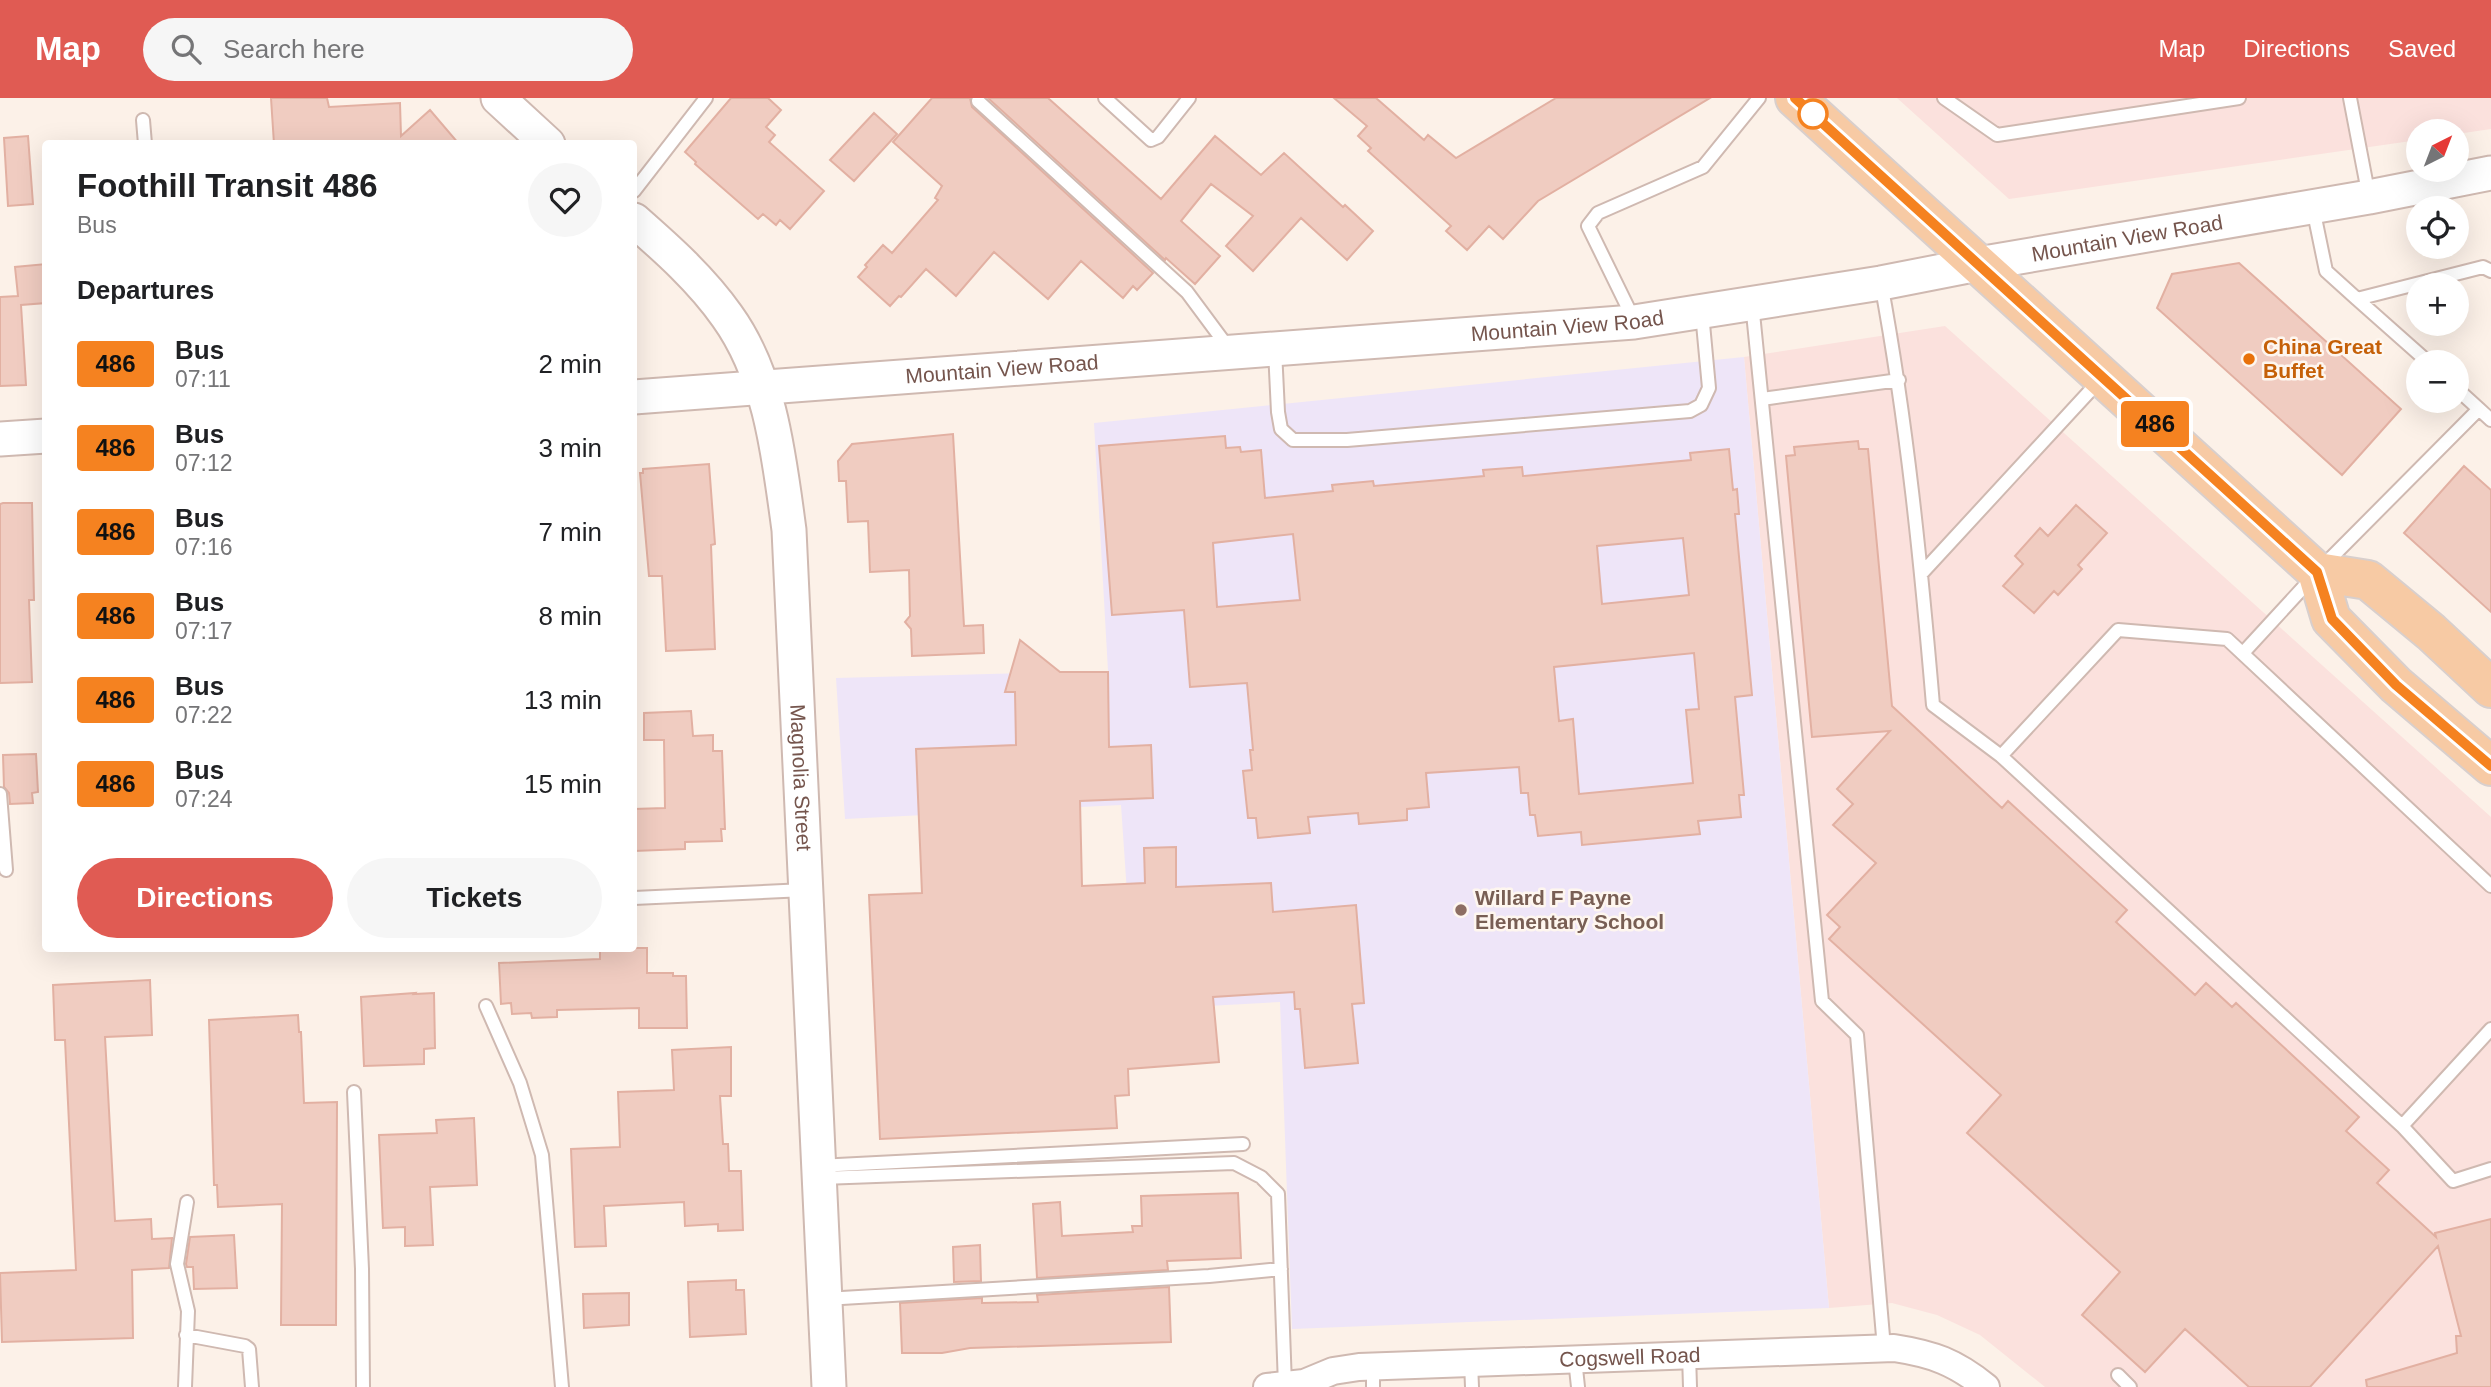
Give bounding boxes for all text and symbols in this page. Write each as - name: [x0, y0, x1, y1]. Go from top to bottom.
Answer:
- search box: [143, 18, 633, 81]
- text: Map: [35, 30, 101, 67]
- icon: search: [167, 30, 205, 68]
- text: Search here: [223, 34, 365, 64]
- text: Map: [2159, 35, 2205, 62]
- text: Directions: [2243, 35, 2350, 62]
- text: Saved: [2388, 35, 2456, 62]
- unlabelled marker: [1798, 99, 1828, 129]
- north arrow: [2406, 119, 2469, 182]
- map controls: [2406, 119, 2469, 413]
- button: heart: [528, 163, 602, 237]
- text: Foothill Transit 486: [77, 167, 378, 204]
- button: locate: [2406, 196, 2469, 259]
- street label: Mountain View Road: [2030, 210, 2224, 266]
- text: Bus: [77, 212, 117, 238]
- button: +: [2406, 273, 2469, 336]
- text: Departures: [77, 275, 214, 305]
- street label: Mountain View Road: [1470, 305, 1665, 345]
- text: Bus: [175, 335, 224, 365]
- place label: China Great Buffet: [2263, 335, 2382, 382]
- text: 2 min: [538, 349, 602, 379]
- text: 486: [95, 350, 136, 377]
- street label: Mountain View Road: [905, 350, 1099, 388]
- button: −: [2406, 350, 2469, 413]
- marker: China Great Buffet: [2241, 351, 2257, 367]
- text: 07:11: [175, 366, 231, 392]
- line badge: 486: [2115, 401, 2195, 447]
- text: 486: [2135, 410, 2175, 437]
- text: Bus: [175, 419, 224, 449]
- text: 3 min: [538, 433, 602, 463]
- text: 486: [95, 434, 136, 461]
- text: 07:12: [175, 450, 233, 476]
- text: Bus: [175, 503, 224, 533]
- text: 7 min: [538, 517, 602, 547]
- text: 486: [95, 518, 136, 545]
- text: 07:16: [175, 534, 233, 560]
- text: Bus: [175, 587, 224, 617]
- text: 8 min: [538, 601, 602, 631]
- text: 486: [95, 602, 136, 629]
- text: 07:17: [175, 618, 233, 644]
- text: Bus: [175, 671, 224, 701]
- text: 13 min: [524, 685, 602, 715]
- text: 486: [95, 686, 136, 713]
- text: 07:22: [175, 702, 233, 728]
- street label: Magnolia Street: [786, 704, 816, 852]
- text: Bus: [175, 755, 224, 785]
- text: 15 min: [524, 769, 602, 799]
- text: 486: [95, 770, 136, 797]
- text: 07:24: [175, 786, 233, 812]
- button: Directions: [77, 858, 333, 938]
- button: Tickets: [347, 858, 602, 938]
- place label: Willard F Payne Elementary School: [1475, 886, 1664, 933]
- marker: Willard F Payne Elementary School: [1453, 902, 1469, 918]
- street label: Cogswell Road: [1559, 1343, 1701, 1371]

